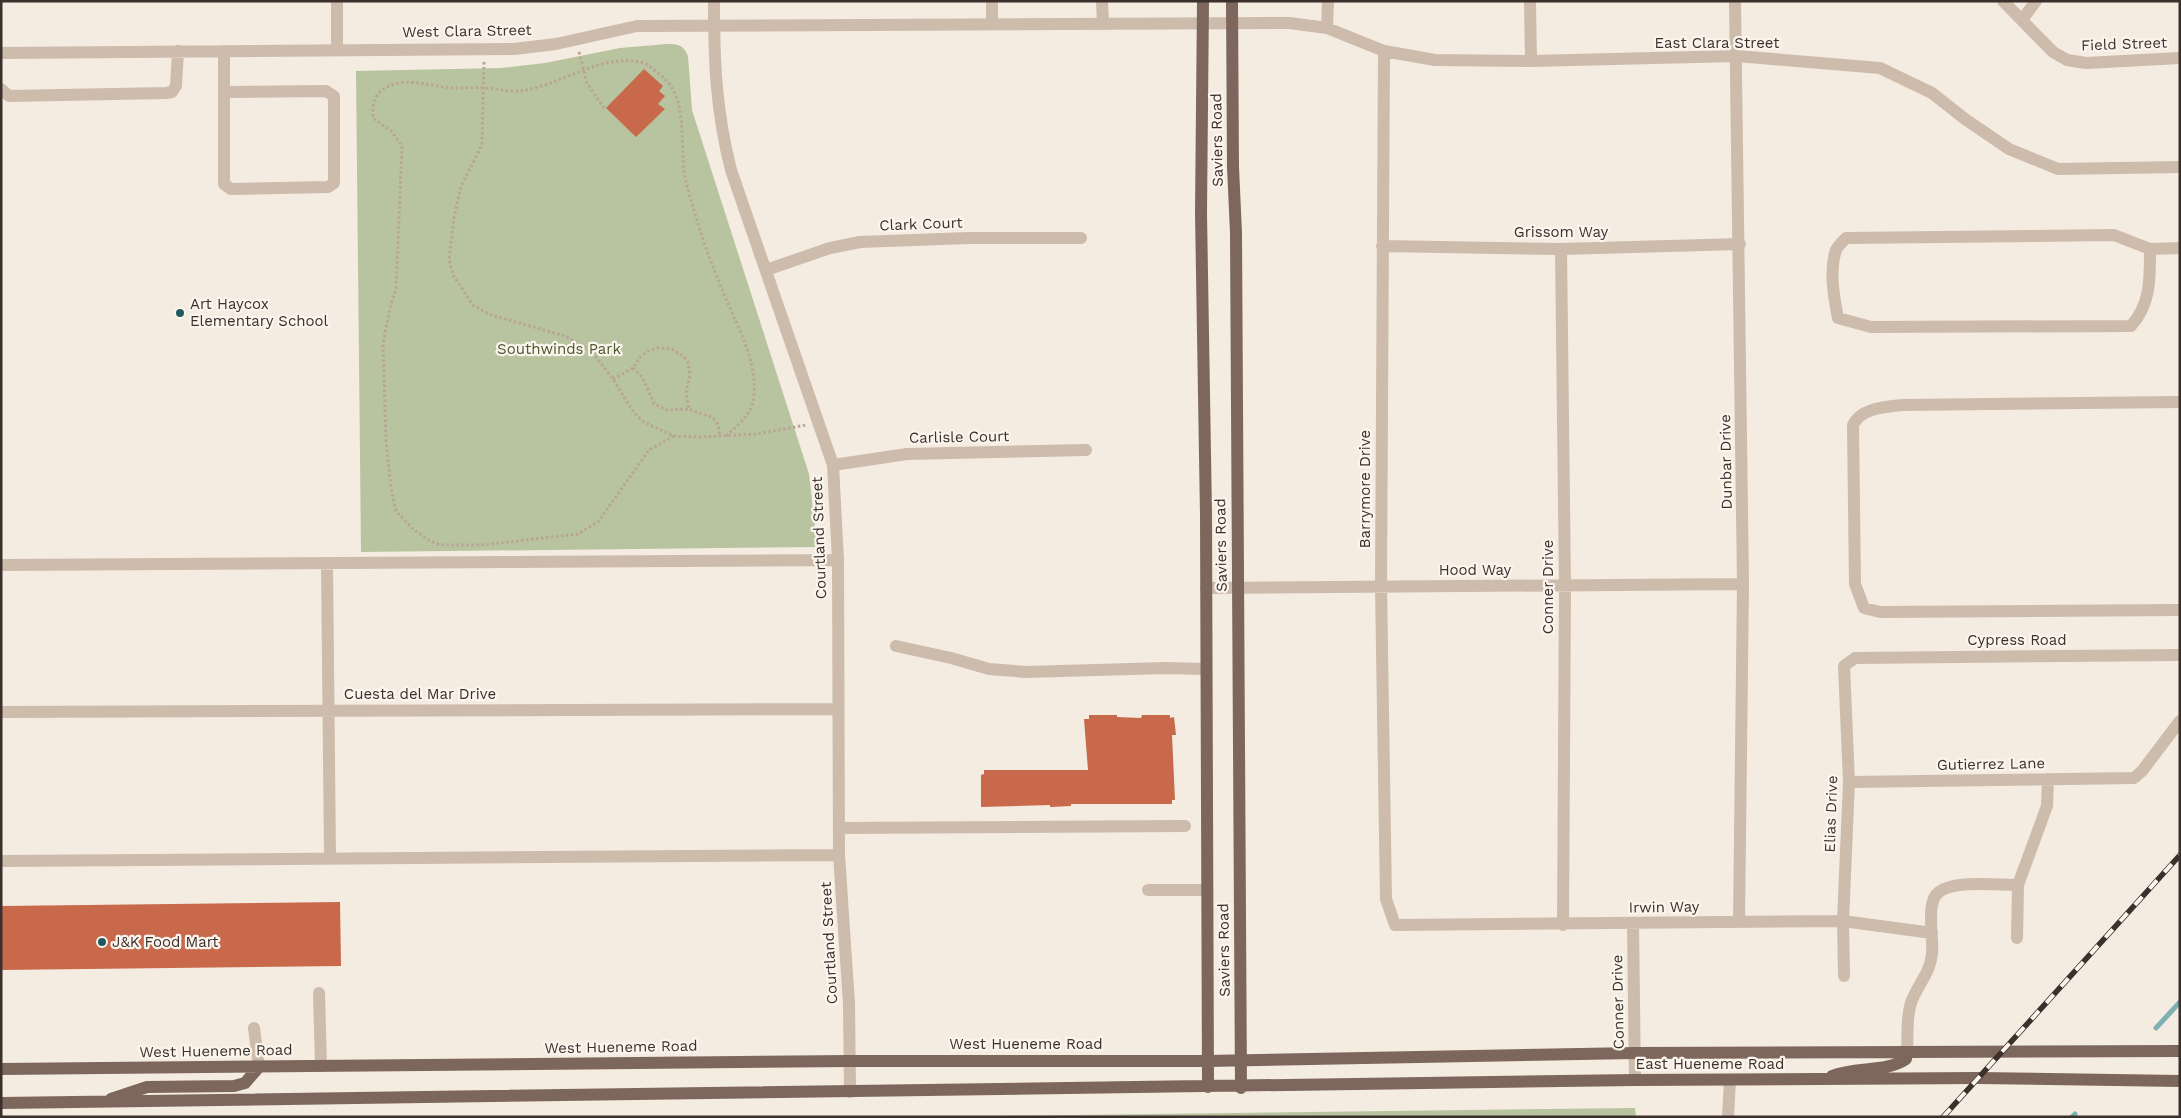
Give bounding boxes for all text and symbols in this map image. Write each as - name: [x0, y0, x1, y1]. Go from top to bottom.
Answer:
- street label: West Clara Street: [402, 21, 533, 41]
- street label: Field Street: [2081, 33, 2168, 54]
- street label: East Clara Street: [1654, 34, 1780, 52]
- street label: Saviers Road: [1207, 93, 1227, 187]
- street label: Clark Court: [879, 214, 964, 234]
- street label: Grissom Way: [1514, 223, 1608, 241]
- place label: Art Haycox Elementary School: [190, 295, 329, 330]
- marker: Art Haycox Elementary School: [174, 307, 186, 319]
- park label: Southwinds Park: [497, 340, 621, 358]
- street label: Dunbar Drive: [1716, 414, 1736, 510]
- street label: Carlisle Court: [909, 427, 1010, 447]
- street label: Barrymore Drive: [1356, 430, 1374, 548]
- street label: Courtland Street: [808, 476, 830, 600]
- street label: Saviers Road: [1211, 498, 1231, 592]
- street label: Conner Drive: [1539, 540, 1557, 634]
- street label: Hood Way: [1439, 561, 1512, 579]
- street label: Cypress Road: [1967, 631, 2067, 649]
- street label: Cuesta del Mar Drive: [344, 685, 496, 703]
- street label: Gutierrez Lane: [1937, 754, 2045, 774]
- street label: Elias Drive: [1821, 775, 1841, 853]
- street label: Courtland Street: [817, 881, 841, 1005]
- street label: Irwin Way: [1629, 897, 1700, 917]
- street label: Saviers Road: [1214, 903, 1234, 997]
- place label: J&K Food Mart: [112, 933, 219, 951]
- marker: J&K Food Mart: [96, 936, 108, 948]
- street label: Conner Drive: [1608, 954, 1628, 1050]
- street label: West Hueneme Road: [949, 1035, 1103, 1053]
- street label: West Hueneme Road: [544, 1037, 698, 1057]
- street label: West Hueneme Road: [139, 1041, 293, 1061]
- street label: East Hueneme Road: [1636, 1055, 1784, 1073]

